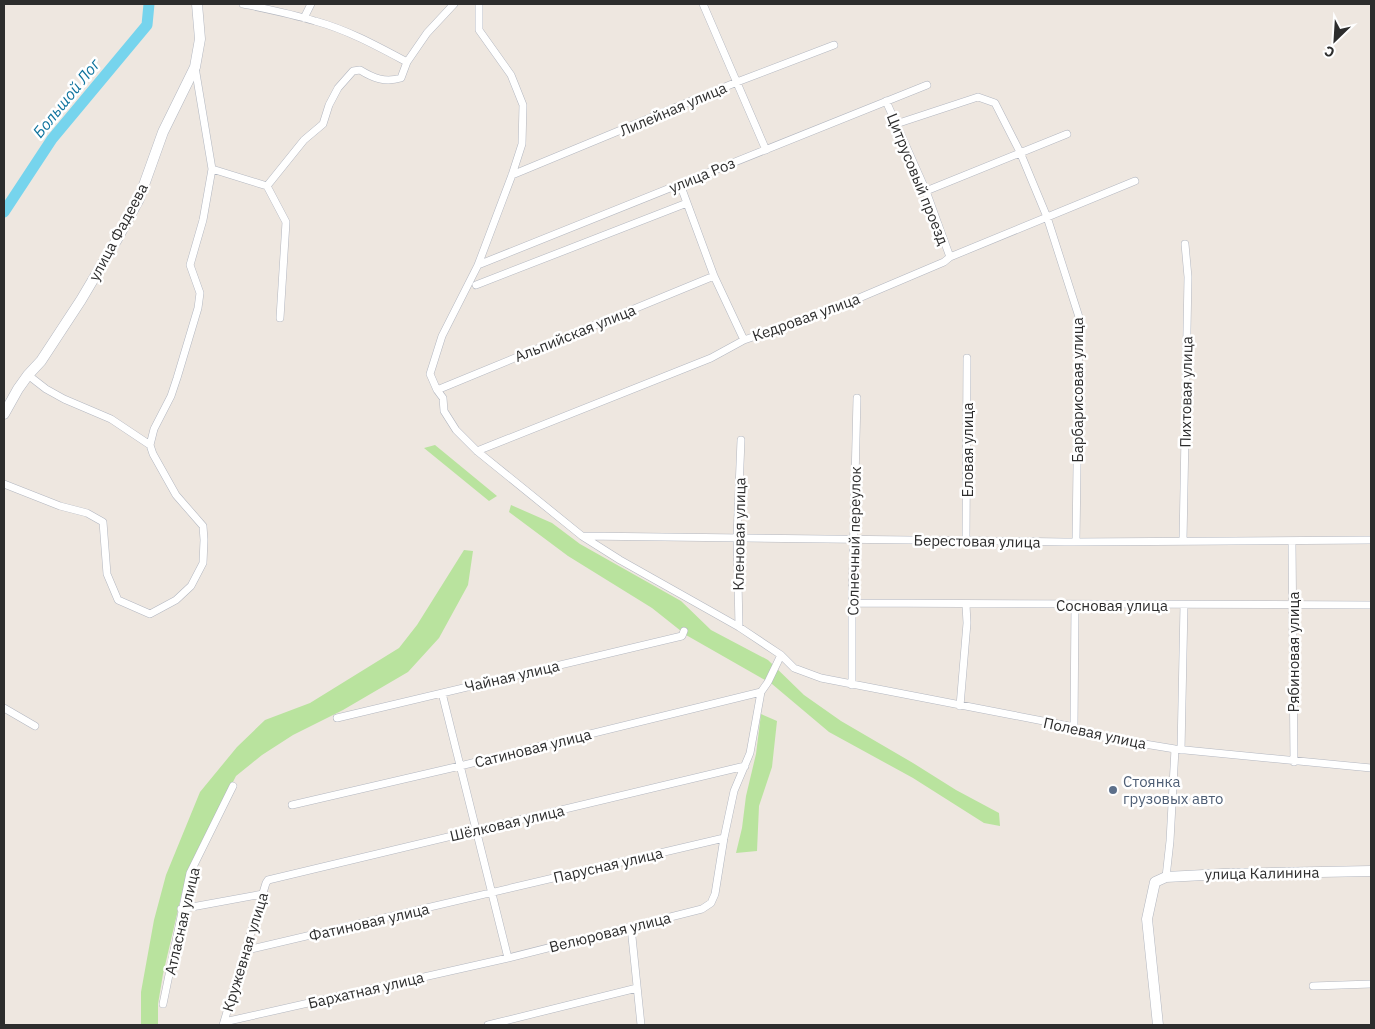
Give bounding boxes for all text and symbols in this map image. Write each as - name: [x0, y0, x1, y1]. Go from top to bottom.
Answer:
- north arrow: [1310, 15, 1360, 65]
- text: С: [1322, 42, 1337, 62]
- water label: Большой Лог: [28, 53, 105, 142]
- street label: Лилейная улица: [617, 78, 729, 140]
- street label: Цитрусовый проезд: [883, 110, 953, 248]
- street label: улица Роз: [666, 153, 738, 197]
- street label: улица Фадеева: [84, 180, 152, 284]
- street label: Кедровая улица: [750, 289, 862, 345]
- street label: Альпийская улица: [512, 300, 638, 366]
- street label: Барбарисовая улица: [1068, 317, 1087, 463]
- street label: Пихтовая улица: [1176, 336, 1196, 448]
- street label: Еловая улица: [958, 402, 977, 498]
- street label: Солнечный переулок: [843, 466, 865, 616]
- street label: Кленовая улица: [729, 477, 749, 591]
- street label: Берестовая улица: [913, 530, 1041, 552]
- street label: Рябиновая улица: [1284, 592, 1303, 712]
- street label: Сосновая улица: [1056, 596, 1168, 615]
- street label: Чайная улица: [463, 656, 561, 696]
- street label: Полевая улица: [1042, 713, 1148, 753]
- street label: Сатиновая улица: [473, 724, 593, 772]
- place label: Стоянка грузовых авто: [1123, 772, 1223, 808]
- marker: Стоянка грузовых авто: [1107, 784, 1119, 796]
- street label: Шёлковая улица: [448, 801, 566, 845]
- street label: Парусная улица: [551, 843, 665, 887]
- street label: улица Калинина: [1204, 862, 1320, 884]
- street label: Атласная улица: [160, 865, 204, 977]
- street label: Кружевная улица: [218, 890, 272, 1014]
- street label: Фатиновая улица: [307, 899, 431, 945]
- street label: Велюровая улица: [547, 908, 673, 956]
- street label: Бархатная улица: [306, 967, 426, 1013]

